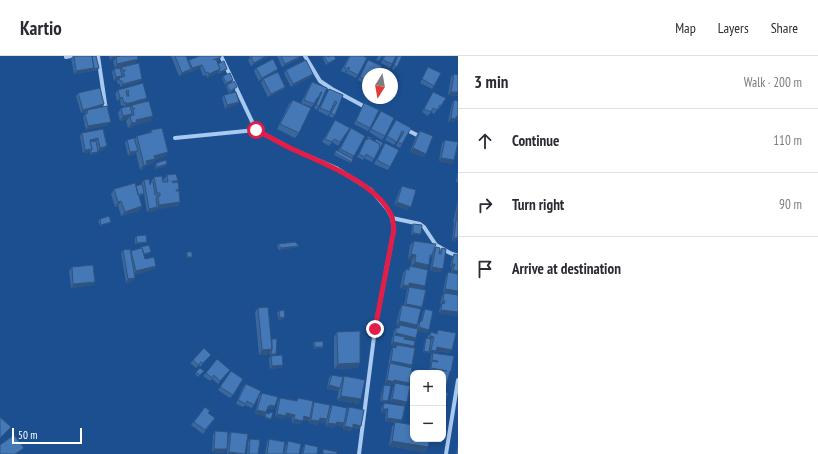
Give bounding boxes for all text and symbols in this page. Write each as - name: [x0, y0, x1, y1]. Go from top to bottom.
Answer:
- text: Kartio: [20, 16, 62, 40]
- text: Map: [675, 19, 696, 37]
- text: Layers: [718, 19, 749, 37]
- text: Share: [771, 19, 798, 37]
- north arrow: [362, 68, 398, 104]
- text: 3 min: [474, 71, 508, 93]
- text: Walk · 200 m: [744, 74, 802, 91]
- route start: [247, 121, 265, 139]
- icon: ahead: [474, 130, 496, 152]
- text: Continue: [512, 131, 559, 150]
- text: 110 m: [773, 132, 802, 149]
- icon: right: [474, 194, 496, 216]
- text: Turn right: [512, 195, 564, 214]
- text: 90 m: [779, 196, 802, 213]
- icon: arrive: [474, 258, 496, 280]
- text: Arrive at destination: [512, 259, 621, 278]
- route end: [366, 320, 384, 338]
- map controls: [410, 370, 446, 442]
- button: +: [410, 370, 446, 406]
- button: −: [410, 406, 446, 442]
- scale bar: [12, 426, 82, 445]
- text: 50 m: [18, 428, 37, 442]

